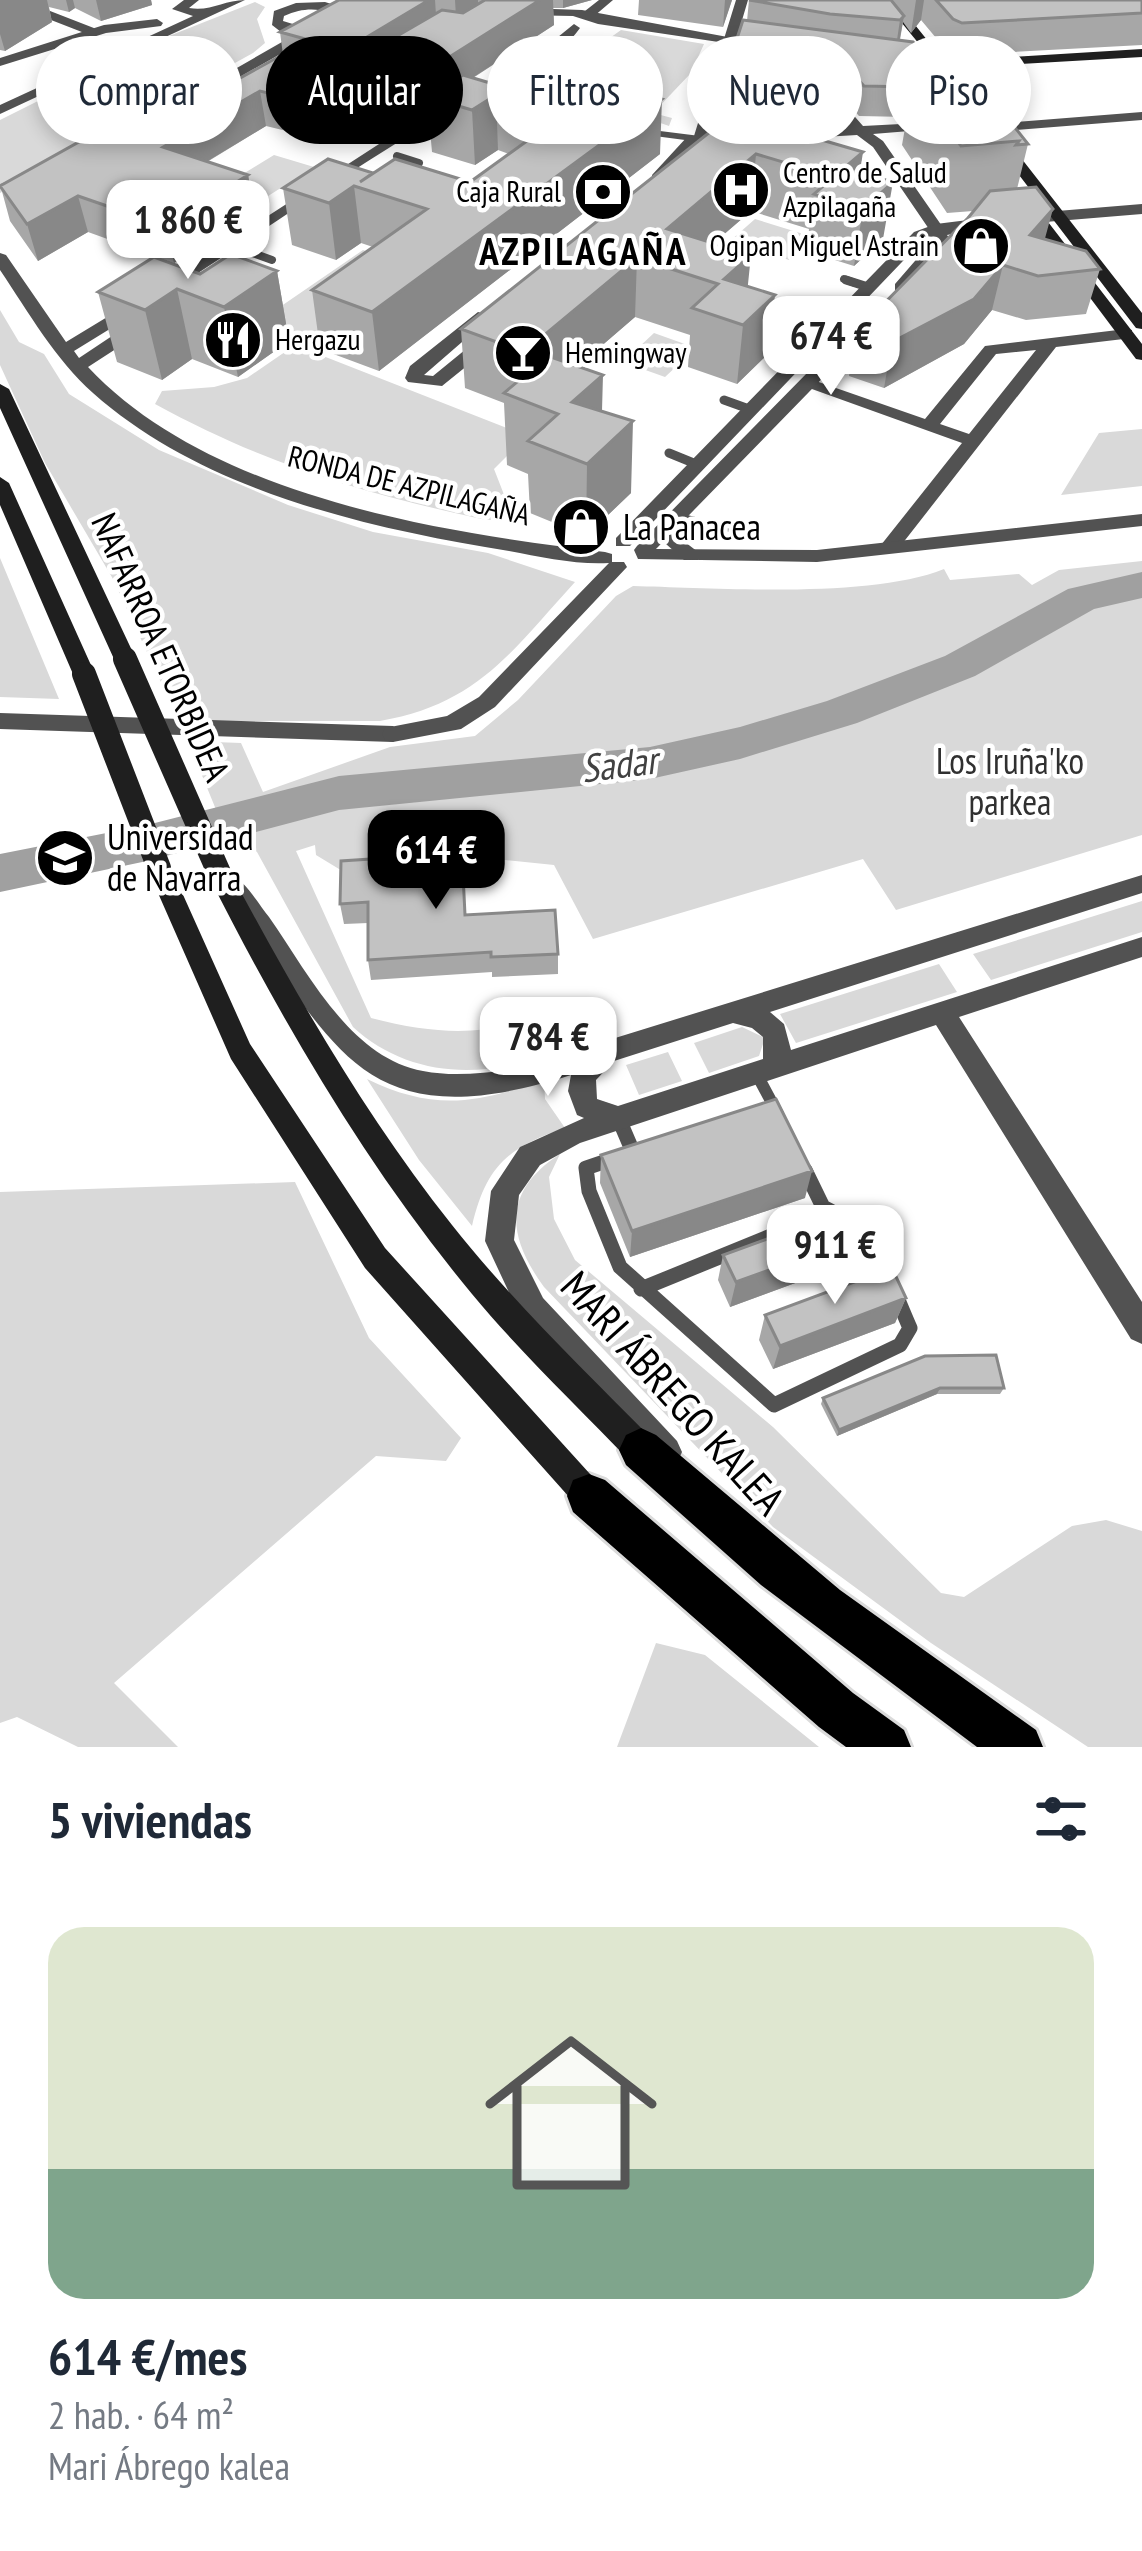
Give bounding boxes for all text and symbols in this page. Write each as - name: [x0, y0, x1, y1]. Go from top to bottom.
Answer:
- chip: Comprar: [36, 36, 242, 144]
- chip: Alquilar: [266, 36, 463, 144]
- chip: Filtros: [487, 36, 663, 144]
- chip: Nuevo: [687, 36, 862, 144]
- chip: Piso: [886, 36, 1031, 144]
- place label: Centro de Salud Azpilagaña: [783, 152, 947, 225]
- hospital icon: Centro de Salud Azpilagaña: [710, 159, 772, 221]
- bank icon: Caja Rural: [572, 161, 634, 223]
- place label: Caja Rural: [456, 171, 561, 210]
- pin: 1 860 €: [77, 180, 299, 282]
- text: 1 860 €: [133, 193, 243, 244]
- shop icon: Ogipan Miguel Astrain: [950, 215, 1012, 277]
- district label: AZPILAGAÑA: [478, 225, 689, 276]
- place label: Ogipan Miguel Astrain: [709, 225, 939, 264]
- pin: 674 €: [747, 296, 915, 398]
- restaurant icon: Hergazu: [202, 309, 264, 371]
- text: 674 €: [790, 309, 872, 360]
- place label: Hergazu: [275, 319, 360, 358]
- bar icon: Hemingway: [492, 322, 554, 384]
- place label: Hemingway: [565, 332, 687, 371]
- street label: RONDA DE AZPILAGAÑA: [284, 436, 535, 534]
- shop icon: La Panacea: [550, 496, 612, 558]
- place label: La Panacea: [623, 503, 761, 550]
- street label: NAFARROA ETORBIDEA: [81, 506, 242, 788]
- water label: Sadar: [578, 733, 665, 793]
- park label: Los Iruña'ko parkea: [936, 737, 1084, 825]
- pin: 614 €: [352, 810, 520, 912]
- place label: Universidad de Navarra: [107, 813, 254, 901]
- text: 614 €: [395, 823, 477, 874]
- school or university icon: Universidad de Navarra: [34, 827, 96, 889]
- pin: 784 €: [464, 997, 632, 1099]
- text: 784 €: [507, 1010, 589, 1061]
- pin: 911 €: [751, 1205, 919, 1307]
- text: 911 €: [794, 1218, 876, 1269]
- street label: MARI ÁBREGO KALEA: [549, 1259, 797, 1526]
- text: 5 viviendas: [48, 1786, 252, 1852]
- icon: filters: [1028, 1786, 1094, 1852]
- icon: home: [463, 2005, 679, 2221]
- text: 614 €/mes: [48, 2323, 247, 2389]
- text: 2 hab. · 64 m²: [48, 2389, 234, 2440]
- text: Mari Ábrego kalea: [48, 2440, 290, 2491]

